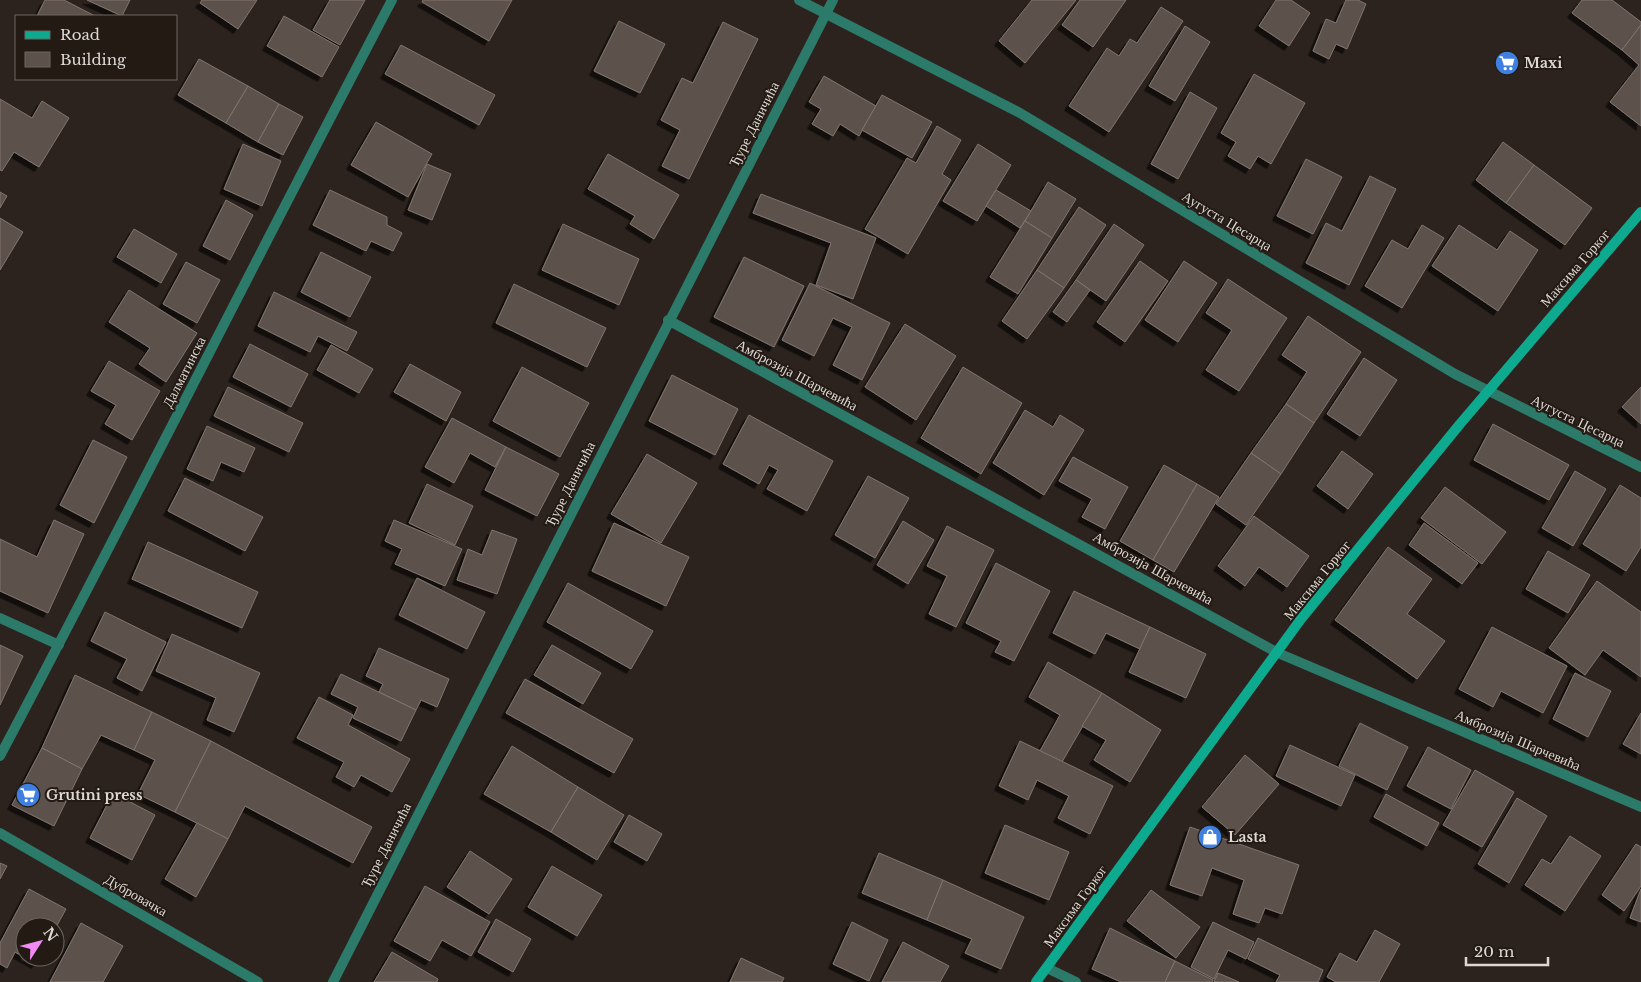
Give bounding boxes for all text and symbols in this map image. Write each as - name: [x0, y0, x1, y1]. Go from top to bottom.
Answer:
- legend: [15, 15, 178, 80]
- text: Road: [60, 25, 100, 44]
- text: Building: [60, 50, 127, 69]
- supermarket icon: Maxi: [1494, 50, 1520, 76]
- place label: Maxi: [1524, 54, 1562, 72]
- street label: Ђуре Даничића: [725, 78, 784, 170]
- street label: Аугуста Цесарца: [1179, 187, 1276, 255]
- street label: Максима Горког: [1536, 225, 1614, 311]
- street label: Далматинска: [158, 333, 210, 411]
- street label: Амброзија Шарчевића: [733, 335, 861, 415]
- street label: Аугуста Цесарца: [1528, 391, 1628, 452]
- street label: Ђуре Даничића: [541, 438, 600, 530]
- street label: Амброзија Шарчевића: [1090, 527, 1217, 609]
- street label: Максима Горког: [1279, 536, 1355, 624]
- street label: Амброзија Шарчевића: [1452, 705, 1584, 775]
- supermarket icon: Grutini press: [15, 782, 41, 808]
- place label: Grutini press: [46, 786, 143, 804]
- street label: Ђуре Даничића: [357, 799, 416, 891]
- shop icon: Lasta: [1197, 824, 1223, 850]
- place label: Lasta: [1228, 828, 1267, 846]
- street label: Максима Горког: [1039, 861, 1111, 951]
- street label: Дубровачка: [101, 870, 171, 921]
- north arrow: [15, 917, 65, 967]
- text: N: [39, 924, 62, 945]
- scale bar: [1466, 934, 1548, 966]
- text: 20 m: [1474, 942, 1514, 961]

